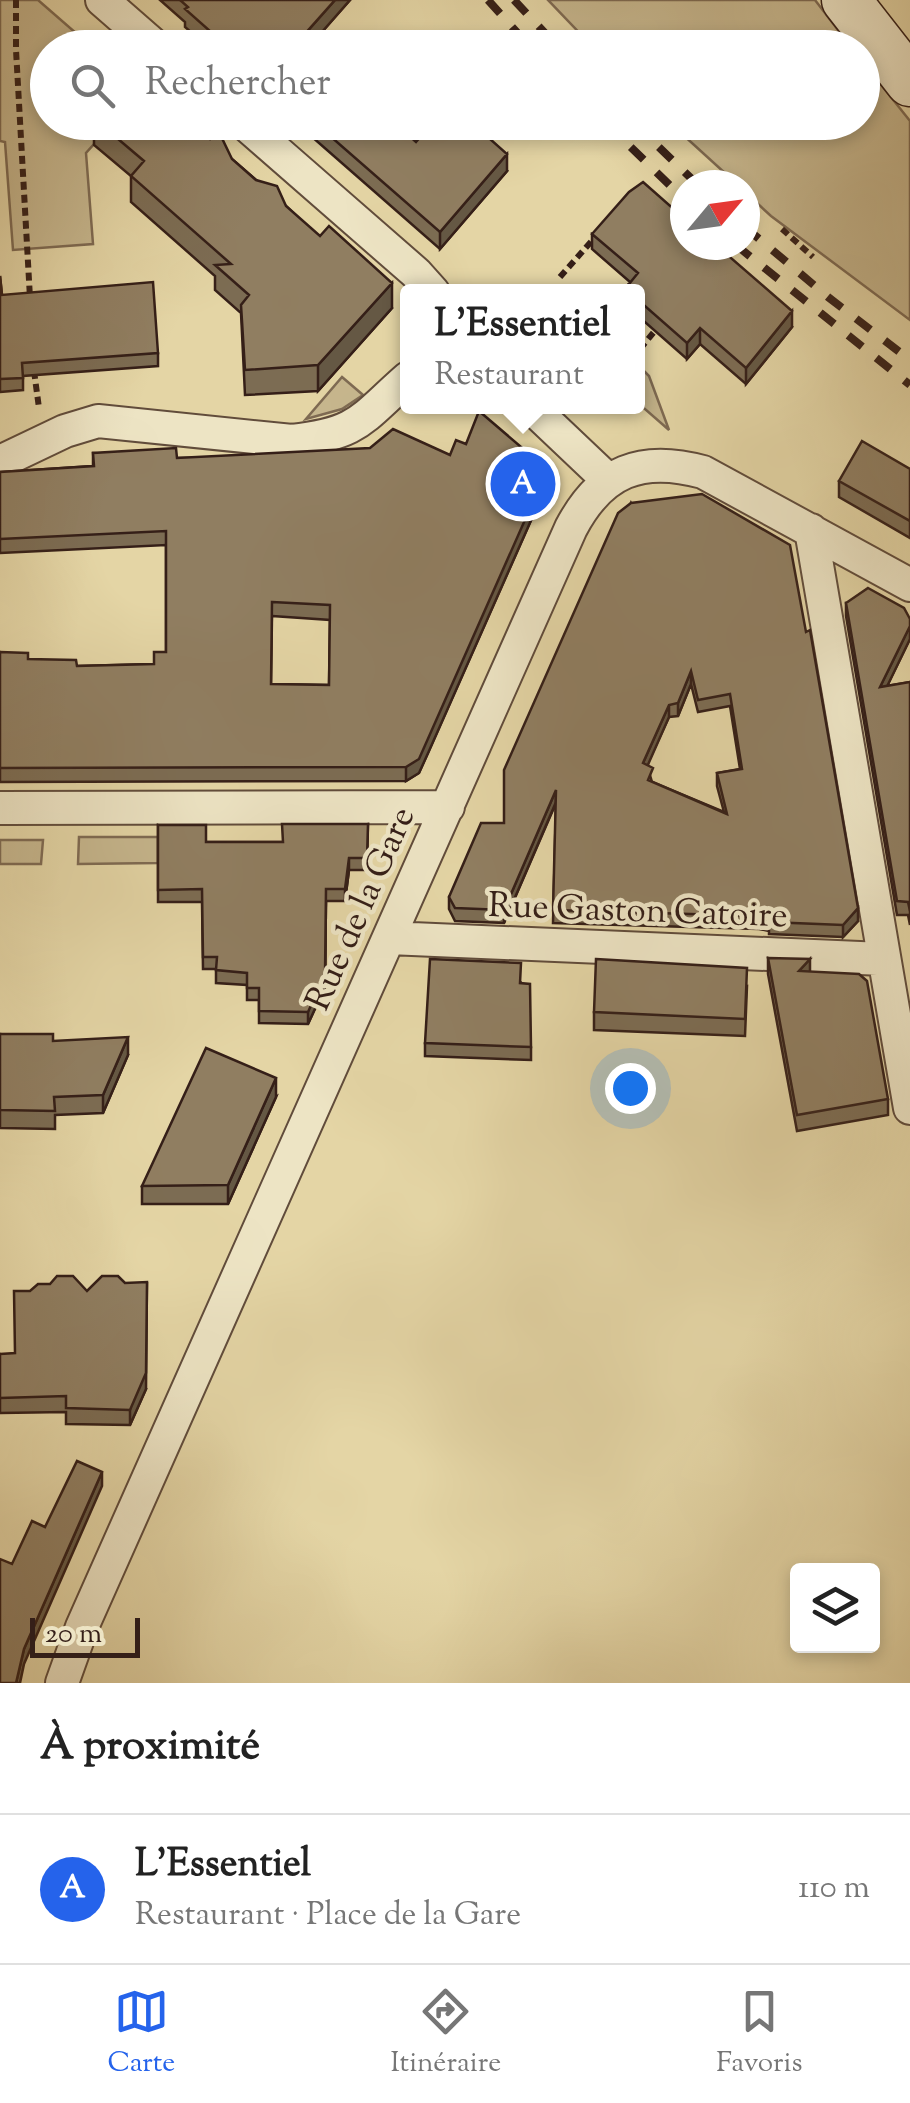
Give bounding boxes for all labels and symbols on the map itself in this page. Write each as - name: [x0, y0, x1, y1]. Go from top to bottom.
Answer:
- north arrow: [670, 170, 760, 260]
- pin: A: [490, 446, 556, 522]
- street label: Rue de la Gare: [295, 799, 430, 1020]
- street label: Rue Gaston Catoire: [487, 882, 788, 943]
- your location: [605, 1063, 656, 1114]
- scale bar: [30, 1613, 140, 1658]

